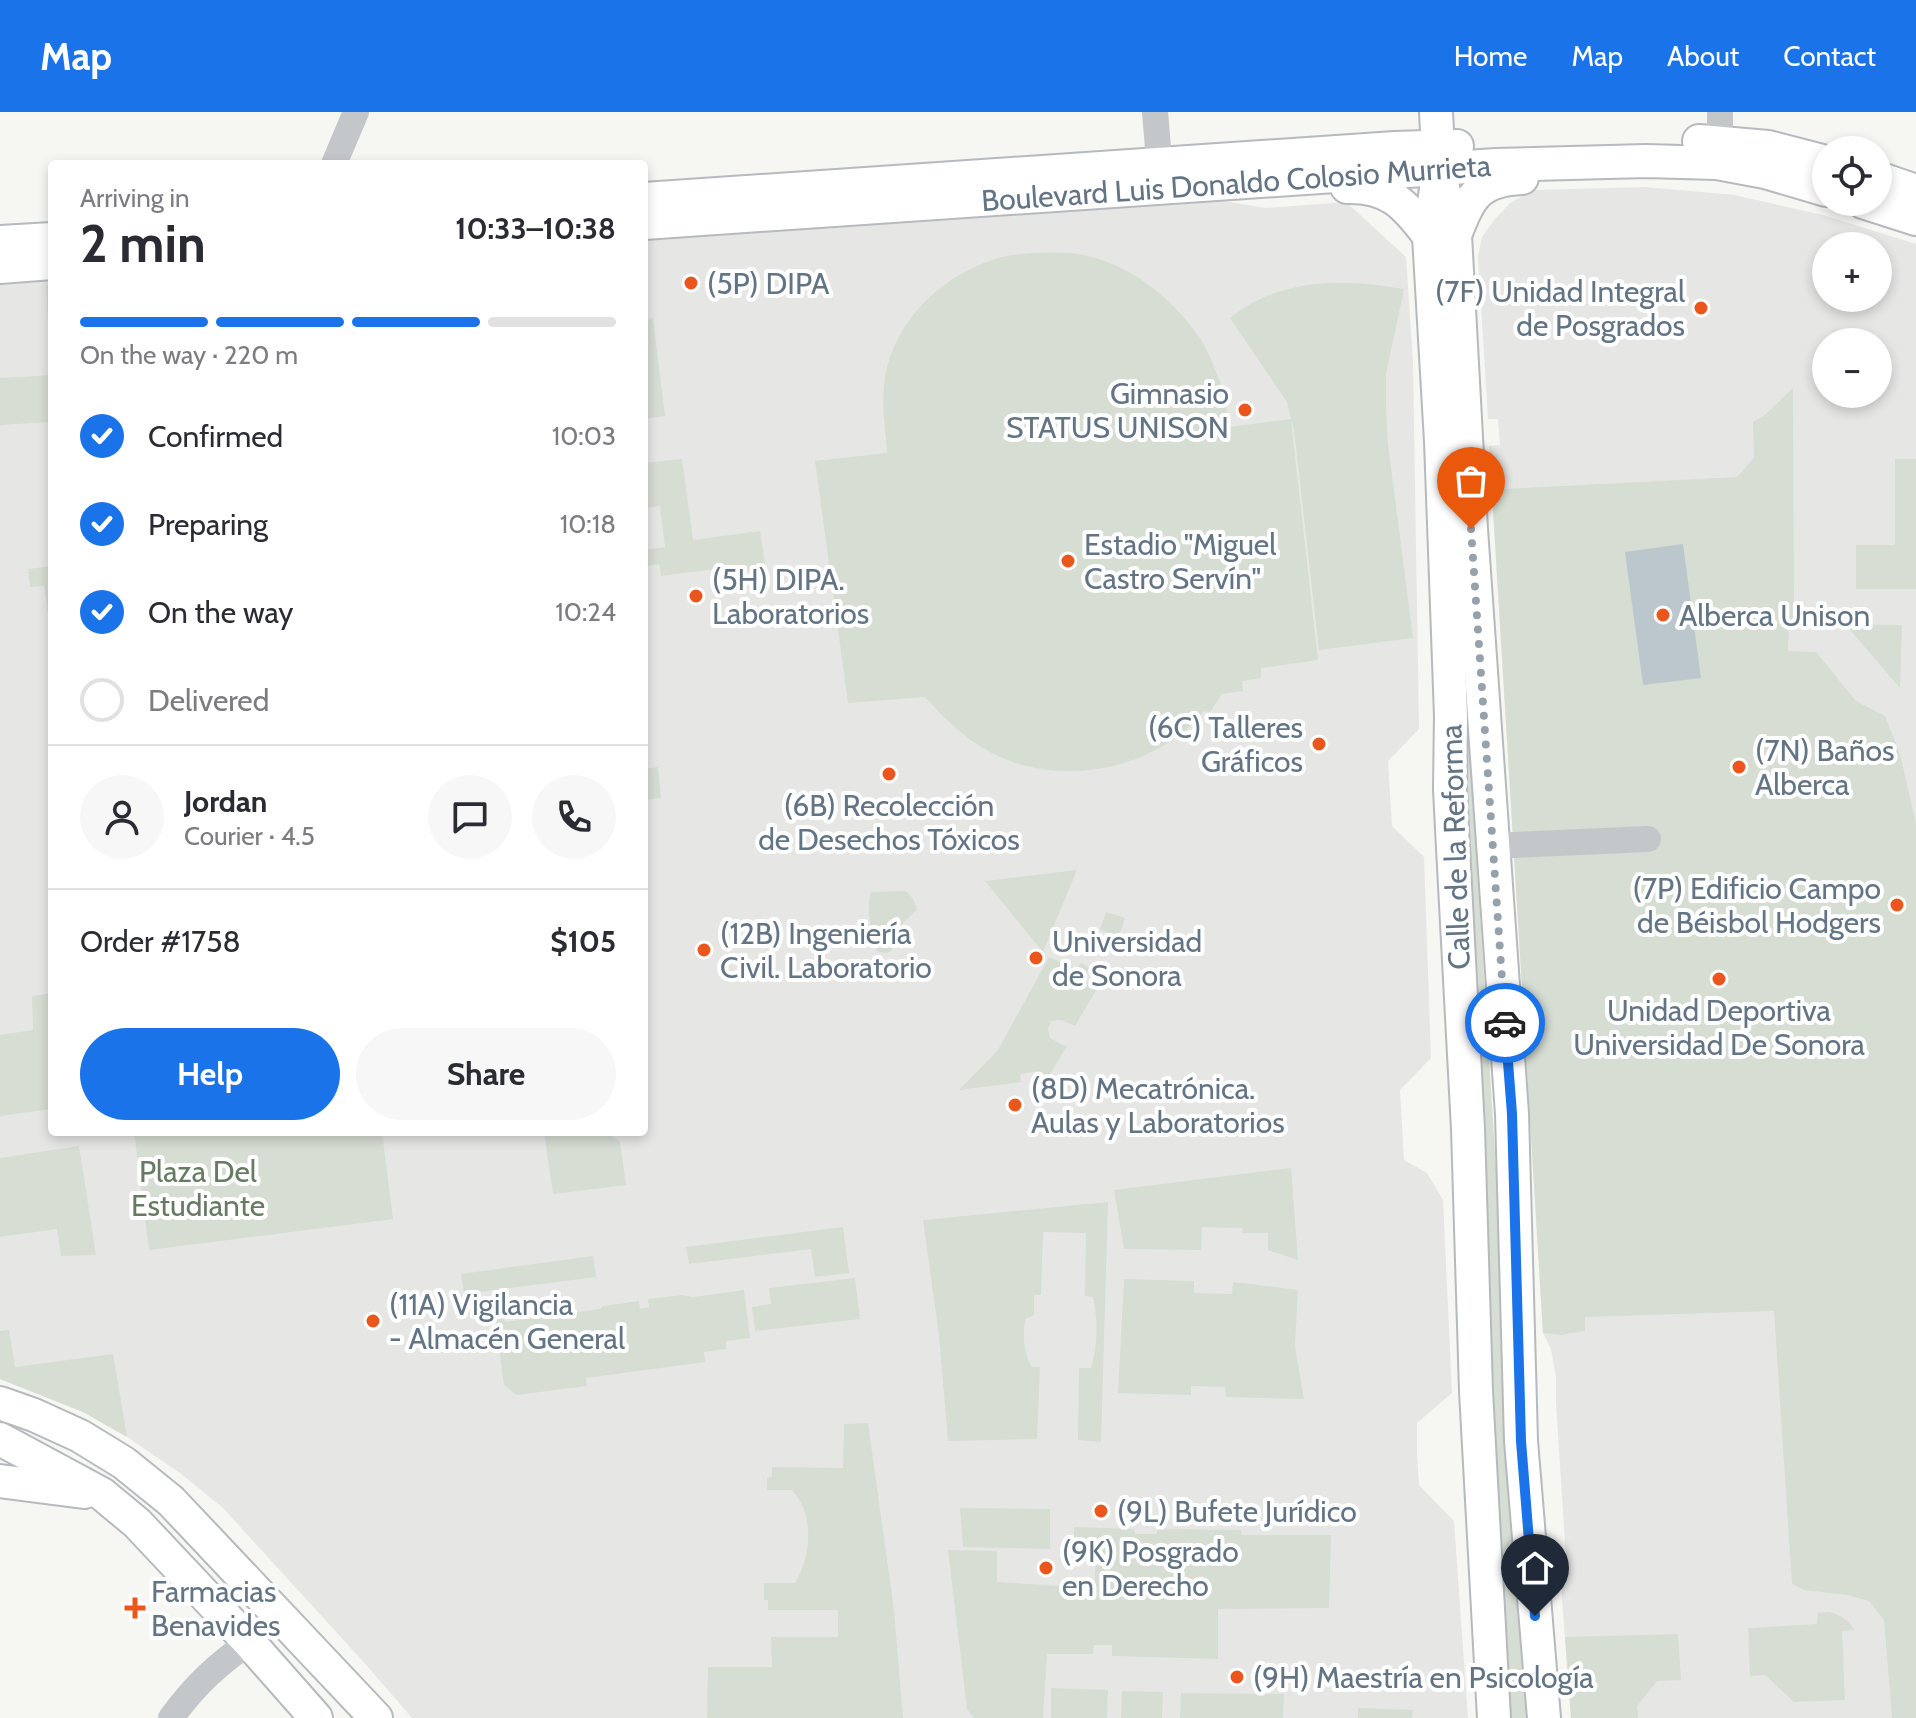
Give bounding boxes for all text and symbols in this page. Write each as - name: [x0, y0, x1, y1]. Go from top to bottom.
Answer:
- text: Map: [40, 33, 112, 80]
- text: Home: [1454, 39, 1527, 73]
- text: Map: [1571, 39, 1623, 73]
- text: About: [1667, 39, 1739, 73]
- text: Contact: [1783, 39, 1876, 73]
- map controls: [1812, 136, 1892, 408]
- button: locate: [1812, 136, 1892, 216]
- street label: Boulevard Luis Donaldo Colosio Murrieta: [980, 147, 1493, 219]
- text: Arriving in: [80, 182, 190, 214]
- text: 10:33–10:38: [455, 210, 616, 247]
- text: 2 min: [80, 212, 206, 275]
- button: +: [1812, 232, 1892, 312]
- place label: (5P) DIPA: [707, 265, 830, 302]
- place label: (7F) Unidad Integral de Posgrados: [1435, 273, 1685, 344]
- marker: (5P) DIPA: [682, 274, 700, 292]
- marker: (7F) Unidad Integral de Posgrados: [1692, 299, 1710, 317]
- button: −: [1812, 328, 1892, 408]
- text: On the way · 220 m: [80, 339, 298, 371]
- place label: Gimnasio STATUS UNISON: [1006, 375, 1229, 446]
- marker: Gimnasio STATUS UNISON: [1236, 401, 1254, 419]
- icon: check: [80, 414, 124, 458]
- text: Confirmed: [148, 418, 283, 455]
- text: 10:03: [552, 420, 616, 452]
- pin: [1437, 447, 1505, 529]
- icon: bag: [1449, 459, 1493, 503]
- icon: check: [80, 502, 124, 546]
- text: Preparing: [148, 506, 268, 543]
- text: 10:18: [560, 508, 616, 540]
- place label: Estadio "Miguel Castro Servín": [1084, 526, 1276, 597]
- marker: Estadio "Miguel Castro Servín": [1059, 552, 1077, 570]
- place label: (5H) DIPA. Laboratorios: [712, 561, 869, 632]
- marker: (5H) DIPA. Laboratorios: [687, 587, 705, 605]
- icon: check: [80, 590, 124, 634]
- text: On the way: [148, 594, 293, 631]
- text: 10:24: [555, 596, 616, 628]
- place label: Alberca Unison: [1679, 597, 1870, 634]
- marker: Alberca Unison: [1654, 606, 1672, 624]
- text: Delivered: [148, 682, 269, 719]
- place label: (6C) Talleres Gráficos: [1148, 709, 1303, 780]
- street label: Calle de la Reforma: [1432, 723, 1478, 970]
- place label: (7N) Baños Alberca: [1755, 732, 1894, 803]
- marker: (6C) Talleres Gráficos: [1310, 735, 1328, 753]
- marker: (7N) Baños Alberca: [1730, 758, 1748, 776]
- marker: (6B) Recolección de Desechos Tóxicos: [880, 765, 898, 783]
- button: person: [80, 775, 164, 859]
- button: chat: [428, 775, 512, 859]
- button: phone: [532, 775, 616, 859]
- text: Jordan: [184, 783, 267, 820]
- place label: (6B) Recolección de Desechos Tóxicos: [758, 787, 1020, 858]
- text: Courier · 4.5: [184, 820, 315, 852]
- place label: (7P) Edificio Campo de Béisbol Hodgers: [1633, 870, 1881, 941]
- marker: (7P) Edificio Campo de Béisbol Hodgers: [1888, 896, 1906, 914]
- place label: (12B) Ingeniería Civil. Laboratorio: [720, 915, 932, 986]
- text: Order #1758: [80, 923, 241, 960]
- text: $105: [550, 923, 616, 960]
- place label: Universidad de Sonora: [1052, 923, 1202, 994]
- marker: (12B) Ingeniería Civil. Laboratorio: [695, 941, 713, 959]
- marker: Universidad de Sonora: [1027, 949, 1045, 967]
- marker: Unidad Deportiva Universidad De Sonora: [1710, 970, 1728, 988]
- courier: [1465, 983, 1545, 1063]
- place label: Unidad Deportiva Universidad De Sonora: [1573, 992, 1865, 1063]
- icon: car: [1483, 1001, 1527, 1045]
- button: Help: [80, 1028, 340, 1120]
- button: Share: [356, 1028, 616, 1120]
- place label: (8D) Mecatrónica. Aulas y Laboratorios: [1031, 1070, 1285, 1141]
- marker: (8D) Mecatrónica. Aulas y Laboratorios: [1006, 1096, 1024, 1114]
- park label: Plaza Del Estudiante: [131, 1153, 265, 1224]
- place label: (11A) Vigilancia - Almacén General: [389, 1286, 625, 1357]
- marker: (11A) Vigilancia - Almacén General: [364, 1312, 382, 1330]
- place label: (9L) Bufete Jurídico: [1117, 1493, 1357, 1530]
- marker: (9L) Bufete Jurídico: [1092, 1502, 1110, 1520]
- place label: (9K) Posgrado en Derecho: [1062, 1533, 1239, 1604]
- pin: [1501, 1534, 1569, 1616]
- icon: home: [1513, 1546, 1557, 1590]
- marker: (9K) Posgrado en Derecho: [1037, 1559, 1055, 1577]
- place label: Farmacias Benavides: [151, 1573, 280, 1644]
- marker: Farmacias Benavides: [126, 1599, 144, 1617]
- place label: (9H) Maestría en Psicología: [1253, 1659, 1594, 1696]
- marker: (9H) Maestría en Psicología: [1228, 1668, 1246, 1686]

